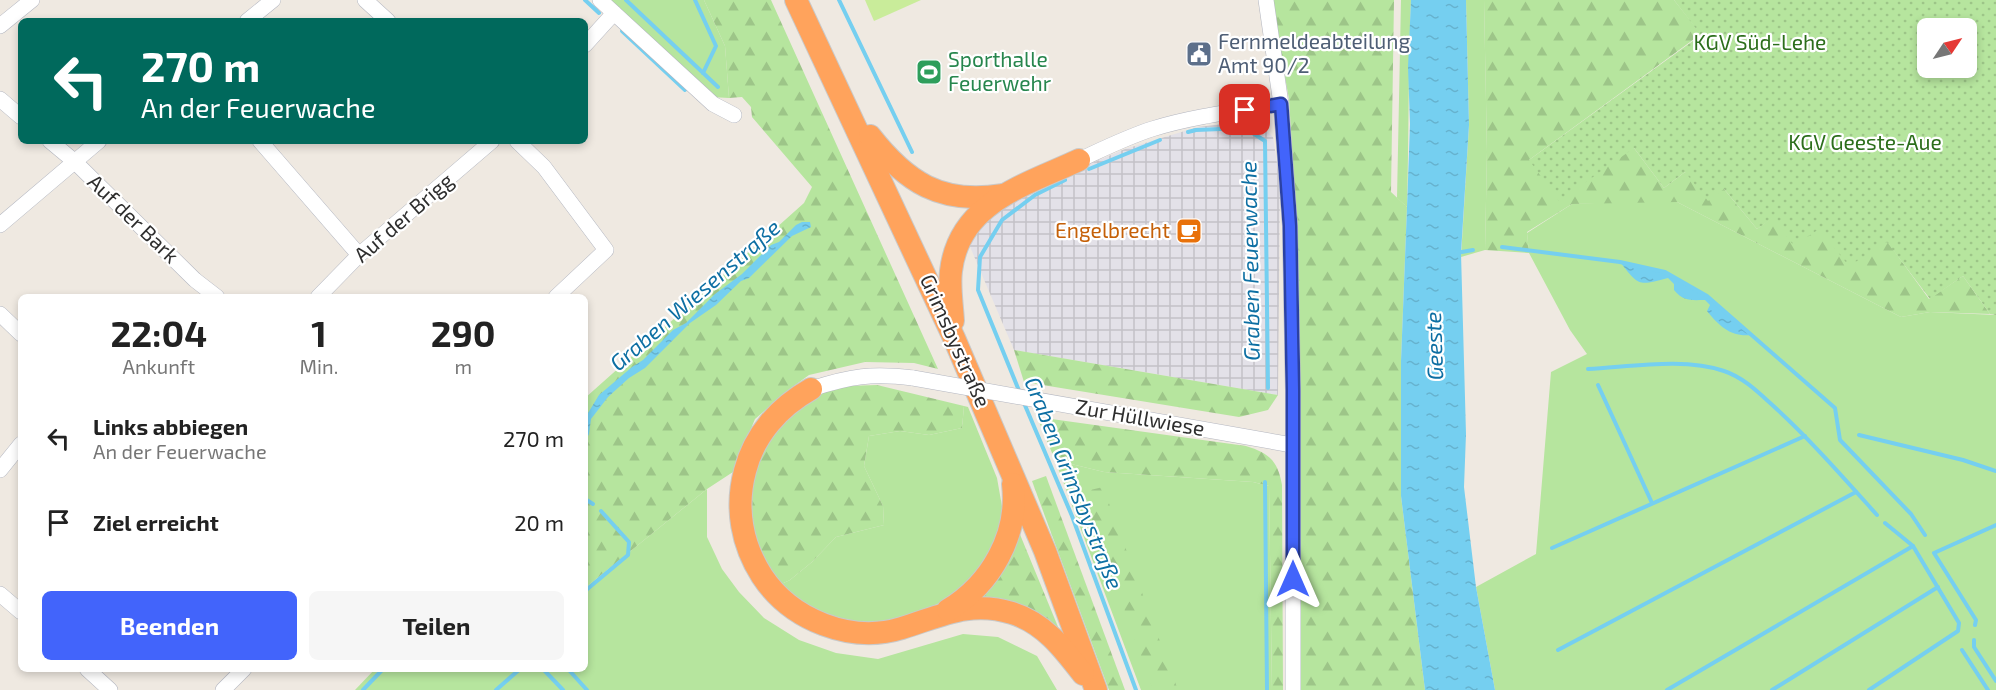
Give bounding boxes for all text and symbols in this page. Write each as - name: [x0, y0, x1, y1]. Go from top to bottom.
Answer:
- north arrow: [1917, 18, 1977, 78]
- map controls: [1917, 18, 1977, 78]
- place label: Fernmeldeabteilung Amt 90/2: [1218, 28, 1410, 77]
- park label: KGV Süd-Lehe: [1694, 29, 1826, 54]
- public building icon: Fernmeldeabteilung Amt 90/2: [1184, 39, 1214, 69]
- text: 270 m: [141, 40, 260, 90]
- icon: left: [42, 42, 120, 120]
- place label: Sporthalle Feuerwehr: [948, 46, 1052, 95]
- sports icon: Sporthalle Feuerwehr: [914, 57, 944, 87]
- pin: [1219, 84, 1270, 135]
- text: An der Feuerwache: [141, 91, 375, 123]
- icon: arrive: [1228, 93, 1261, 126]
- park label: KGV Geeste-Aue: [1788, 129, 1942, 154]
- water label: Graben Feuerwache: [1234, 161, 1264, 361]
- street label: Auf der Brigg: [348, 167, 458, 267]
- street label: Auf der Bark: [83, 168, 185, 268]
- water label: Graben Wiesenstraße: [604, 213, 785, 375]
- cafe icon: Engelbrecht: [1174, 216, 1204, 246]
- place label: Engelbrecht: [1055, 217, 1170, 242]
- street label: Grimsbystraße: [916, 270, 997, 411]
- text: 22:04: [110, 311, 207, 354]
- text: 1: [311, 311, 327, 354]
- text: 290: [431, 311, 496, 354]
- water label: Geeste: [1419, 311, 1447, 381]
- text: Ankunft: [123, 354, 195, 378]
- text: Min.: [300, 354, 338, 378]
- text: m: [454, 354, 472, 378]
- water label: Graben Grimsbystraße: [1019, 373, 1130, 593]
- street label: Zur Hüllwiese: [1074, 393, 1207, 440]
- text: Links abbiegen: [93, 413, 248, 439]
- icon: left: [42, 422, 75, 455]
- text: 270 m: [503, 425, 564, 451]
- text: An der Feuerwache: [93, 439, 267, 463]
- icon: arrive: [42, 506, 75, 539]
- text: Ziel erreicht: [93, 509, 219, 535]
- text: 20 m: [514, 509, 564, 535]
- position arrow: [1261, 547, 1325, 611]
- button: Beenden: [42, 591, 297, 660]
- button: Teilen: [309, 591, 564, 660]

